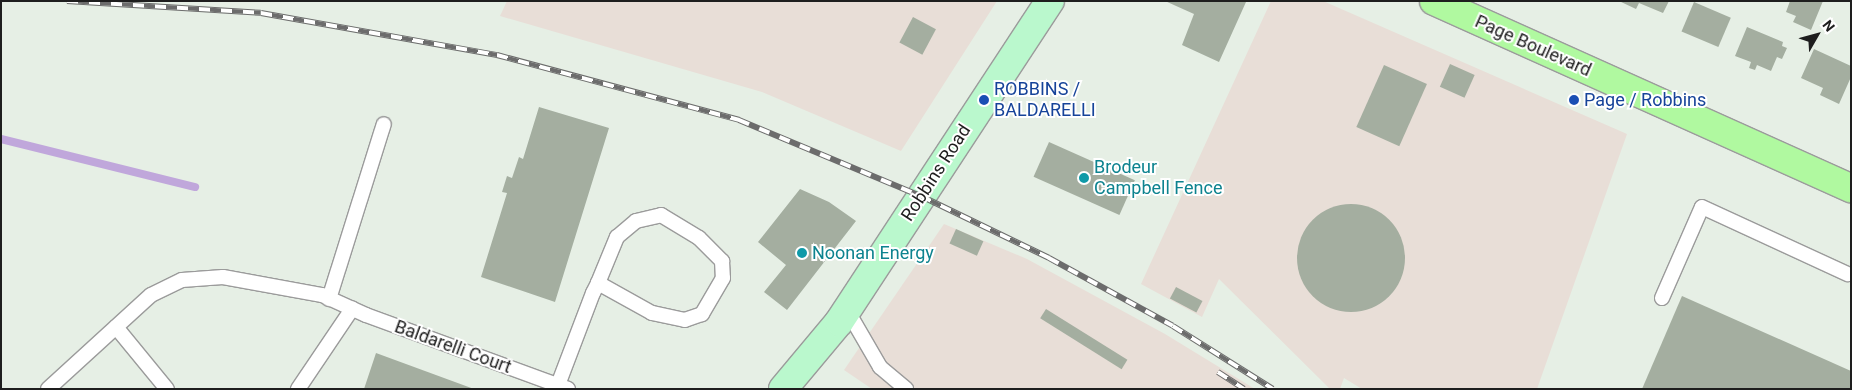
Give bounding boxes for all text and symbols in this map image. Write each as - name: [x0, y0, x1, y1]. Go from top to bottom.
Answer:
- north arrow: [1792, 10, 1842, 60]
- street label: Page Boulevard: [1472, 11, 1594, 81]
- text: N: [1819, 17, 1838, 35]
- place label: ROBBINS / BALDARELLI: [994, 79, 1096, 122]
- place label: Page / Robbins: [1584, 89, 1706, 111]
- marker: ROBBINS / BALDARELLI: [978, 94, 990, 106]
- marker: Page / Robbins: [1568, 94, 1580, 106]
- street label: Robbins Road: [897, 121, 975, 225]
- place label: Brodeur Campbell Fence: [1094, 157, 1222, 200]
- marker: Brodeur Campbell Fence: [1078, 172, 1090, 184]
- place label: Noonan Energy: [812, 242, 934, 264]
- marker: Noonan Energy: [796, 247, 808, 259]
- street label: Baldarelli Court: [392, 316, 514, 378]

